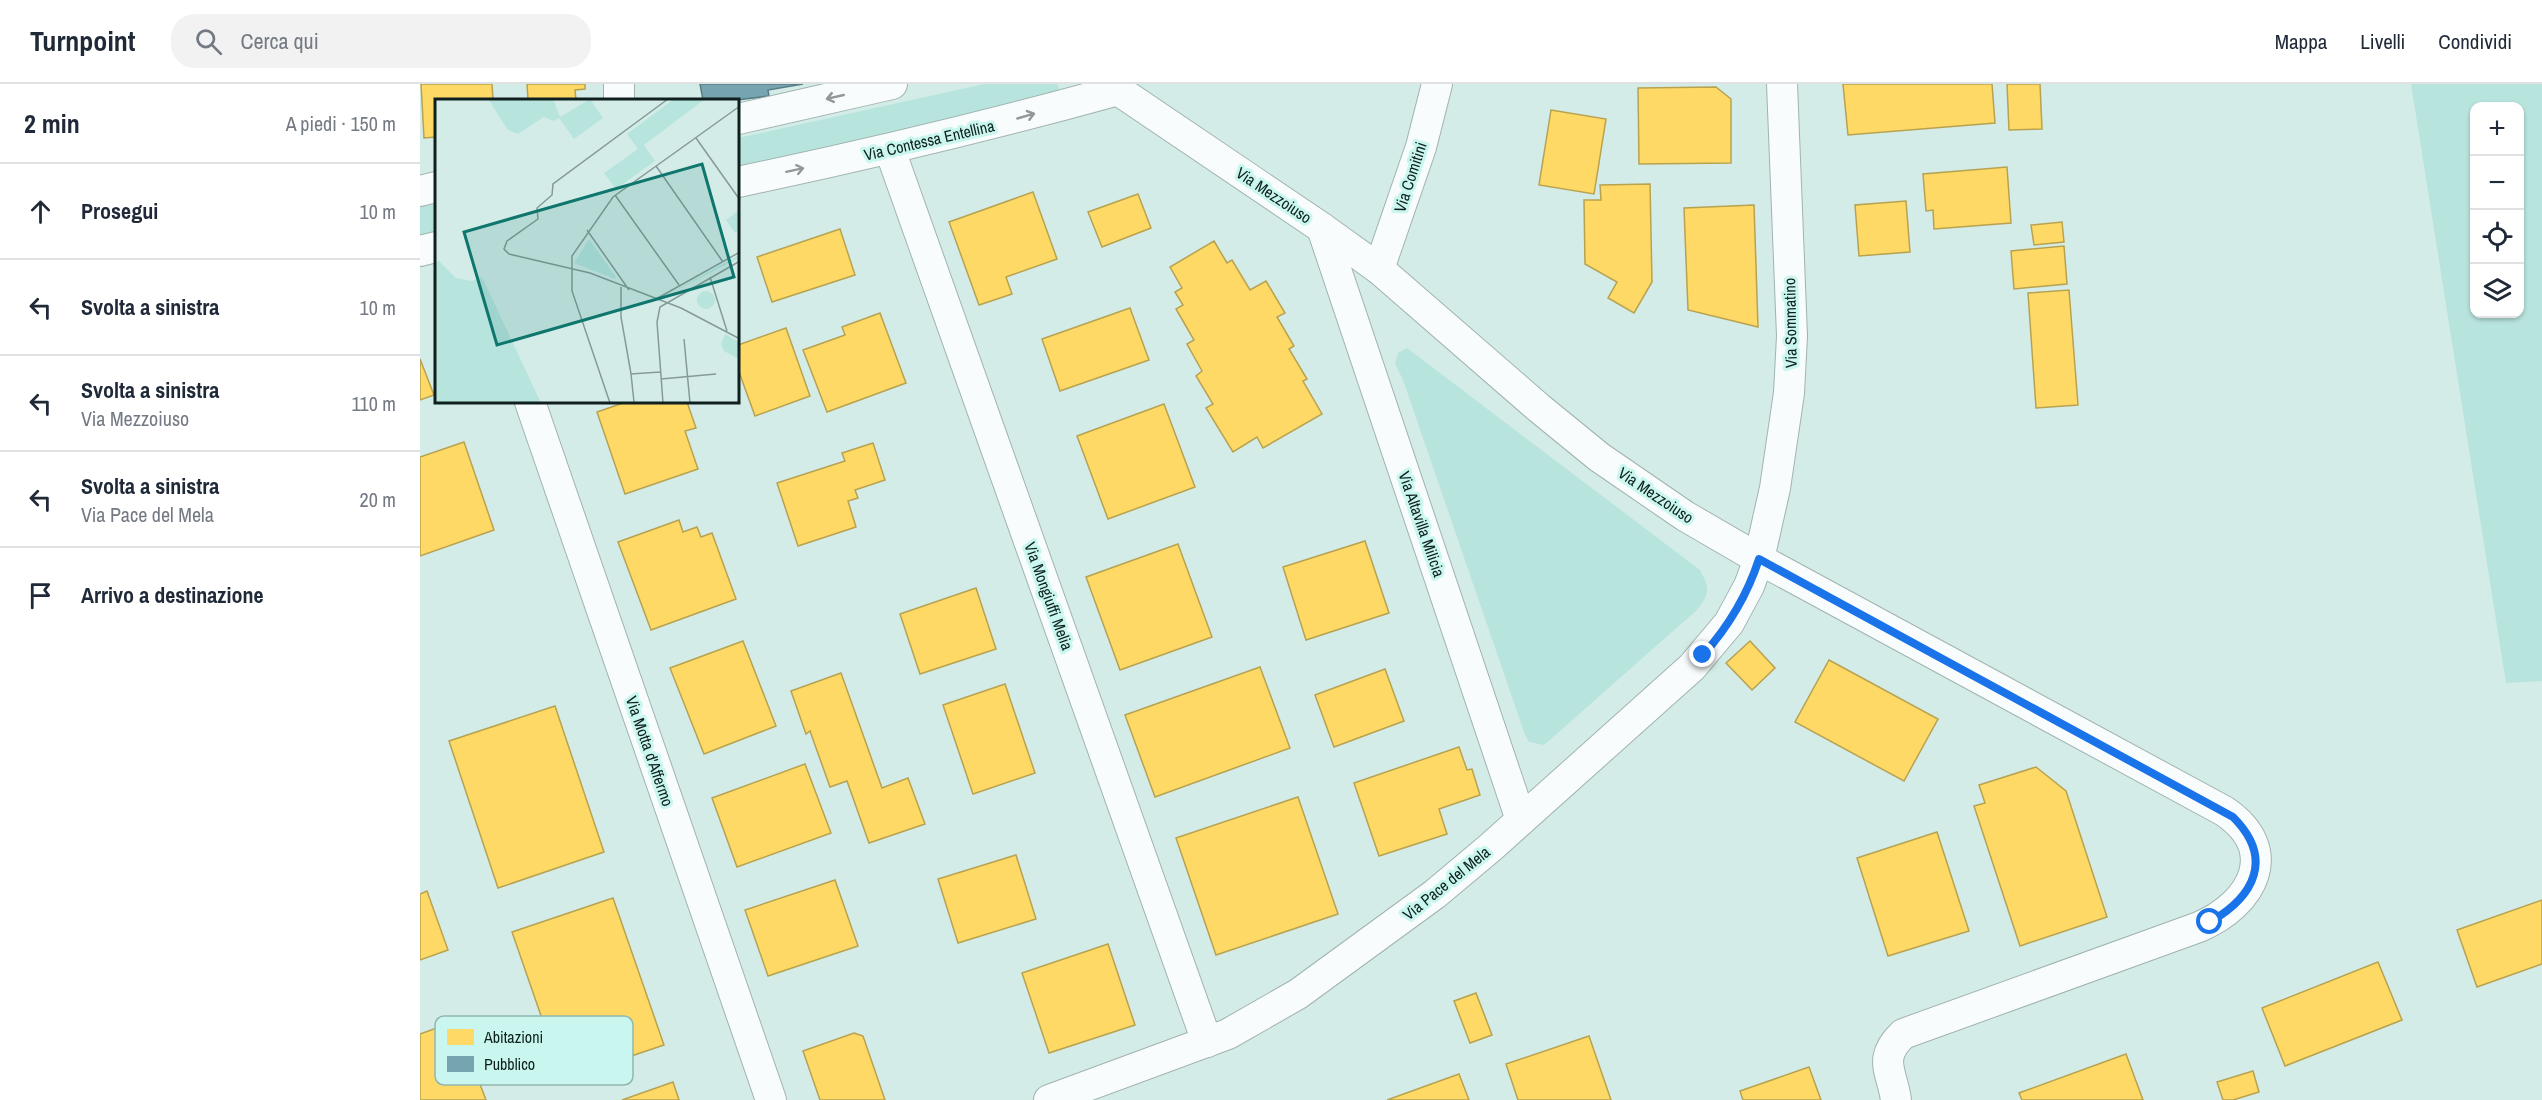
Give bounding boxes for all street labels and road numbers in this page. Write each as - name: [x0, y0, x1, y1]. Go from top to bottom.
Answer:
- street label: Via Contessa Entellina: [862, 114, 997, 166]
- street label: Via Comitini: [1388, 139, 1432, 215]
- street label: Via Mezzoiuso: [1232, 162, 1316, 228]
- street label: Via Sommatino: [1778, 278, 1802, 368]
- street label: Via Mezzoiuso: [1614, 462, 1698, 528]
- street label: Via Altavilla Milicia: [1394, 468, 1451, 581]
- street label: Via Mongiuffi Melia: [1019, 539, 1079, 654]
- street label: Via Motta d'Affermo: [621, 693, 679, 809]
- street label: Via Pace del Mela: [1398, 841, 1495, 925]

